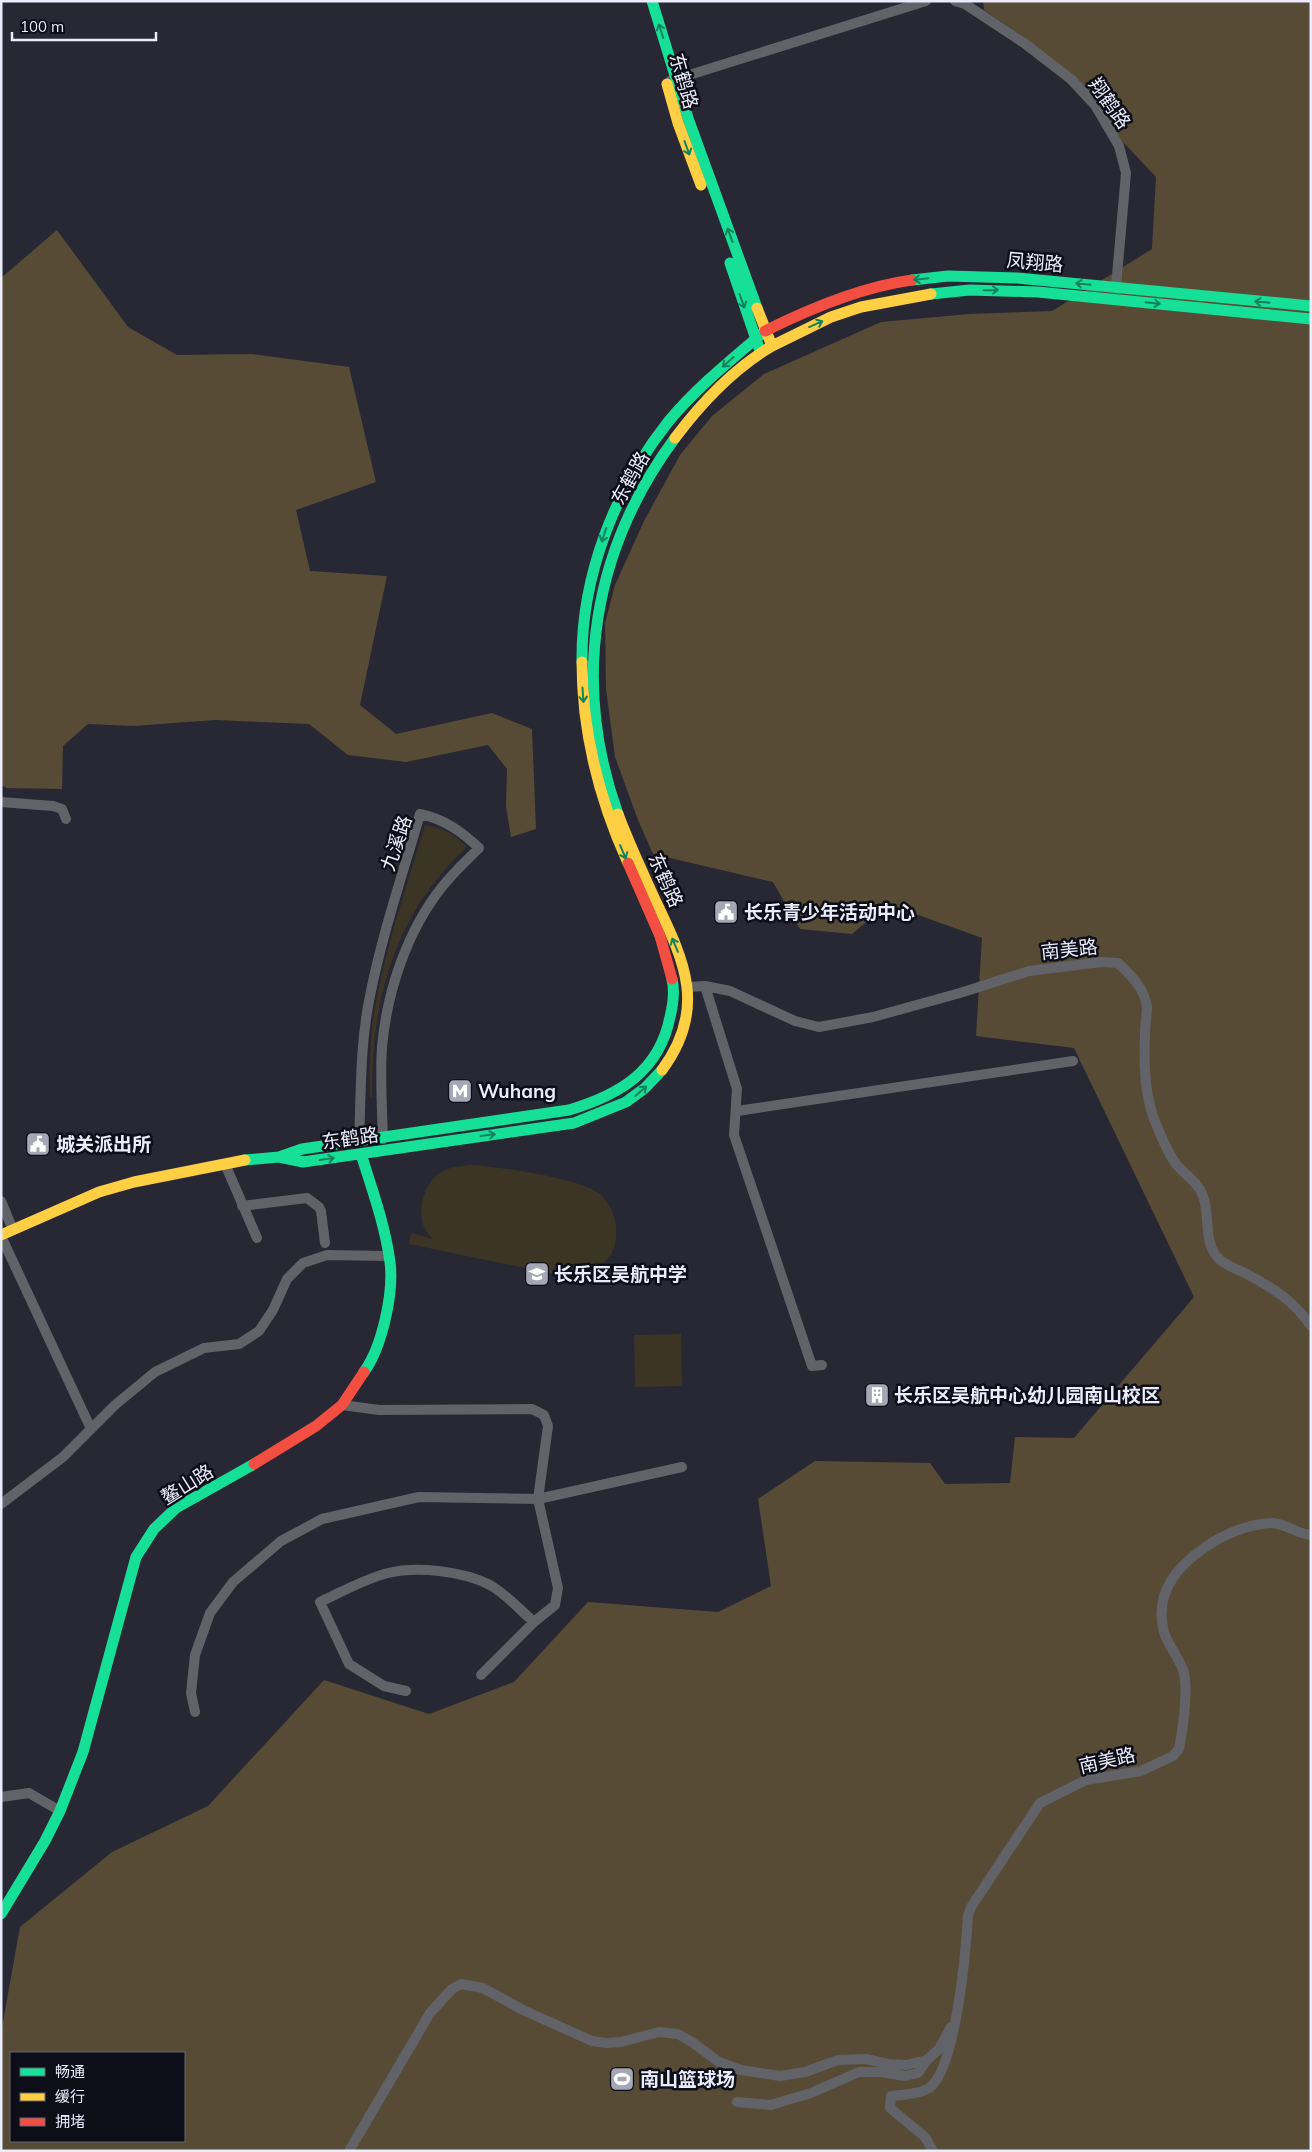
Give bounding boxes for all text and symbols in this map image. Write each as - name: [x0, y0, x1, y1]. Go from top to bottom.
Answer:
- scale bar: [12, 10, 156, 42]
- text: 100 m: [20, 17, 64, 36]
- one-way arrow: [656, 24, 665, 39]
- street label: 东鹤路: [665, 50, 703, 112]
- street label: 翔鹤路: [1084, 73, 1136, 133]
- one-way arrow: [683, 140, 692, 155]
- one-way arrow: [725, 227, 734, 243]
- street label: 凤翔路: [1006, 248, 1064, 276]
- one-way arrow: [913, 274, 929, 284]
- one-way arrow: [1075, 279, 1091, 289]
- one-way arrow: [982, 285, 999, 295]
- one-way arrow: [738, 293, 748, 309]
- one-way arrow: [1254, 297, 1270, 307]
- one-way arrow: [1145, 298, 1161, 308]
- one-way arrow: [808, 318, 823, 328]
- one-way arrow: [721, 356, 734, 368]
- street label: 东鹤路: [606, 447, 654, 509]
- one-way arrow: [599, 527, 608, 543]
- one-way arrow: [578, 687, 588, 703]
- street label: 九溪路: [375, 812, 417, 874]
- one-way arrow: [618, 844, 628, 859]
- street label: 东鹤路: [643, 849, 689, 911]
- public building icon: 长乐青少年活动中心: [713, 899, 739, 925]
- place label: 长乐青少年活动中心: [744, 900, 915, 924]
- street label: 南美路: [1039, 934, 1099, 964]
- one-way arrow: [670, 938, 680, 953]
- metro station icon: Wuhang: [447, 1078, 473, 1104]
- place label: Wuhang: [478, 1079, 556, 1103]
- one-way arrow: [635, 1085, 648, 1097]
- street label: 东鹤路: [320, 1122, 380, 1154]
- one-way arrow: [479, 1130, 495, 1140]
- public building icon: 城关派出所: [25, 1131, 51, 1157]
- place label: 城关派出所: [56, 1132, 151, 1156]
- one-way arrow: [318, 1153, 334, 1163]
- school or university icon: 长乐区吴航中学: [524, 1261, 550, 1287]
- place label: 长乐区吴航中学: [554, 1262, 687, 1286]
- building icon: 长乐区吴航中心幼儿园南山校区: [864, 1382, 890, 1408]
- place label: 长乐区吴航中心幼儿园南山校区: [894, 1383, 1160, 1407]
- street label: 鳌山路: [156, 1459, 218, 1509]
- street label: 南美路: [1077, 1742, 1137, 1778]
- legend: [10, 2052, 185, 2142]
- text: 畅通: [55, 2062, 85, 2081]
- sports icon: 南山篮球场: [609, 2066, 635, 2092]
- place label: 南山篮球场: [640, 2067, 735, 2091]
- text: 缓行: [55, 2087, 85, 2106]
- text: 拥堵: [55, 2112, 85, 2131]

